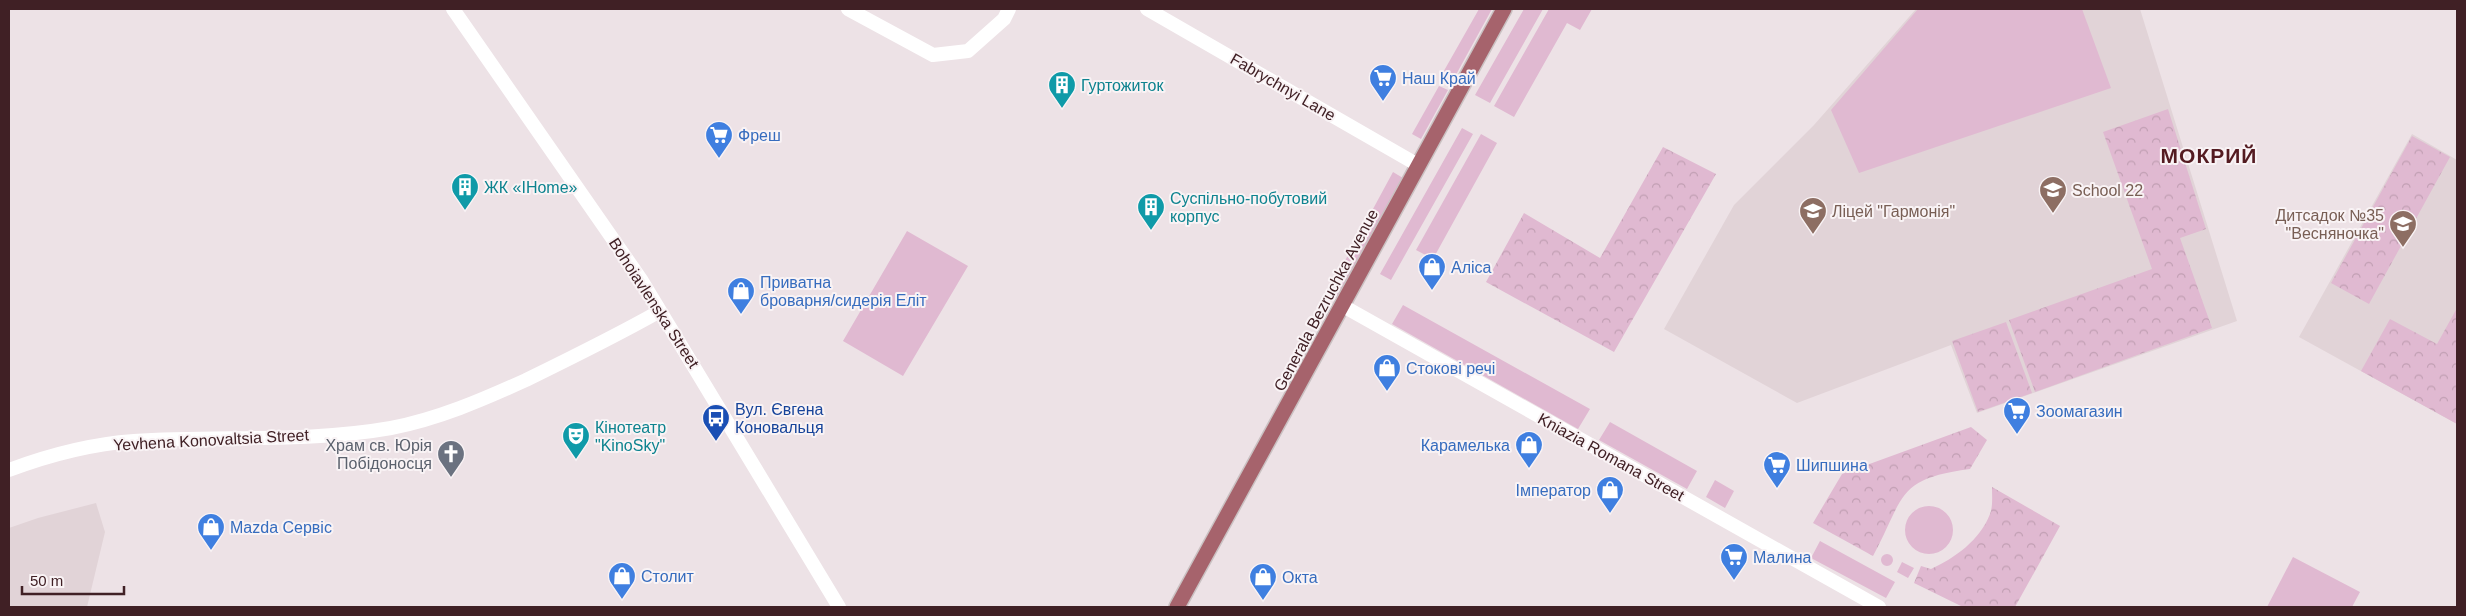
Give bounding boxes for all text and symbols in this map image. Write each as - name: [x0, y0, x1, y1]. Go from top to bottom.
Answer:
- street label: Fabrychnyi Lane: [1228, 50, 1339, 124]
- supermarket icon: Наш Край: [1368, 63, 1398, 102]
- building icon: Гуртожиток: [1047, 70, 1077, 109]
- place label: Наш Край: [1402, 70, 1476, 87]
- place label: Гуртожиток: [1081, 77, 1165, 94]
- supermarket icon: Фреш: [704, 120, 734, 159]
- place label: Фреш: [738, 127, 781, 144]
- district label: МОКРИЙ: [2161, 144, 2257, 167]
- building icon: ЖК «IHome»: [450, 172, 480, 211]
- school or university icon: School 22: [2038, 175, 2068, 214]
- place label: ЖК «IHome»: [484, 179, 578, 196]
- place label: School 22: [2072, 182, 2143, 199]
- place label: Суспільно-побутовий корпус: [1170, 190, 1327, 225]
- building icon: Суспільно-побутовий корпус: [1136, 192, 1166, 231]
- school or university icon: Ліцей "Гармонія": [1798, 196, 1828, 235]
- place label: Ліцей "Гармонія": [1832, 203, 1955, 220]
- street label: Generala Bezruchka Avenue: [1271, 206, 1381, 394]
- place label: Дитсадок №35 "Весняночка": [2276, 207, 2384, 242]
- school or university icon: Дитсадок №35 "Весняночка": [2388, 209, 2418, 248]
- street label: Bohoiavlenska Street: [606, 235, 703, 371]
- shop icon: Аліса: [1417, 252, 1447, 291]
- place label: Аліса: [1451, 259, 1492, 276]
- place label: Приватна броварня/сидерія Еліт: [760, 274, 927, 309]
- shop icon: Приватна броварня/сидерія Еліт: [726, 276, 756, 315]
- shop icon: Стокові речі: [1372, 353, 1402, 392]
- place label: Стокові речі: [1406, 360, 1495, 377]
- supermarket icon: Зоомагазин: [2002, 396, 2032, 435]
- place label: Вул. Євгена Коновальця: [735, 401, 824, 436]
- bus stop icon: Вул. Євгена Коновальця: [701, 403, 731, 442]
- place label: Зоомагазин: [2036, 403, 2123, 420]
- street label: Kniazia Romana Street: [1535, 410, 1688, 505]
- place label: Кінотеатр "KinoSky": [595, 419, 666, 454]
- theatre icon: Кінотеатр "KinoSky": [561, 421, 591, 460]
- street label: Yevhena Konovaltsia Street: [113, 426, 310, 454]
- shop icon: Карамелька: [1514, 430, 1544, 469]
- place label: Храм св. Юрія Побідоносця: [325, 437, 432, 472]
- place label: Карамелька: [1421, 437, 1510, 454]
- church icon: Храм св. Юрія Побідоносця: [436, 439, 466, 478]
- supermarket icon: Шипшина: [1762, 450, 1792, 489]
- place label: Шипшина: [1796, 457, 1868, 474]
- shop icon: Імператор: [1595, 475, 1625, 514]
- place label: Імператор: [1516, 482, 1591, 499]
- shop icon: Mazda Сервіс: [196, 512, 226, 551]
- place label: Mazda Сервіс: [230, 519, 332, 536]
- supermarket icon: Малина: [1719, 542, 1749, 581]
- place label: Малина: [1753, 549, 1812, 566]
- shop icon: Столит: [607, 561, 637, 600]
- shop icon: Окта: [1248, 562, 1278, 601]
- scale bar: [22, 564, 125, 596]
- place label: Столит: [641, 568, 695, 585]
- place label: Окта: [1282, 569, 1318, 586]
- text: 50 m: [30, 572, 63, 589]

